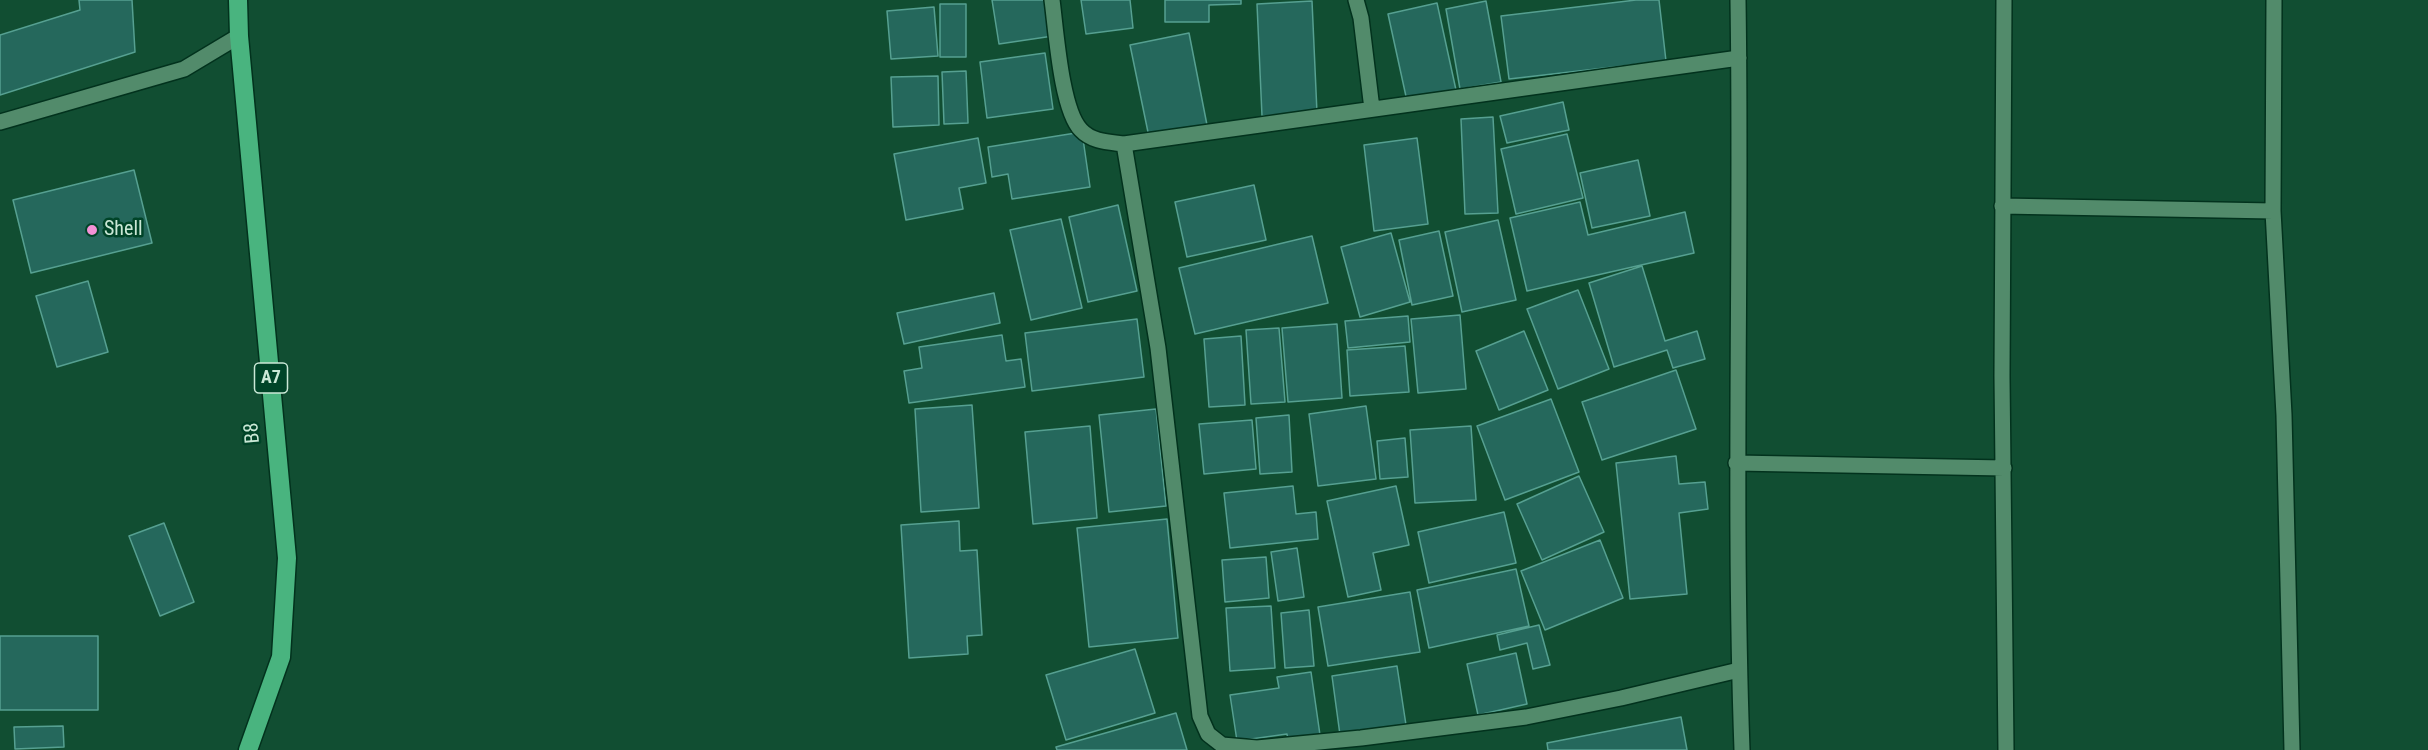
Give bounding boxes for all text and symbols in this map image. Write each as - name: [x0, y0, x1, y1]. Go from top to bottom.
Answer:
- place label: Shell: [104, 218, 143, 242]
- marker: Shell: [85, 223, 99, 237]
- road number: A7: [254, 363, 288, 393]
- street label: B8: [240, 422, 266, 444]

